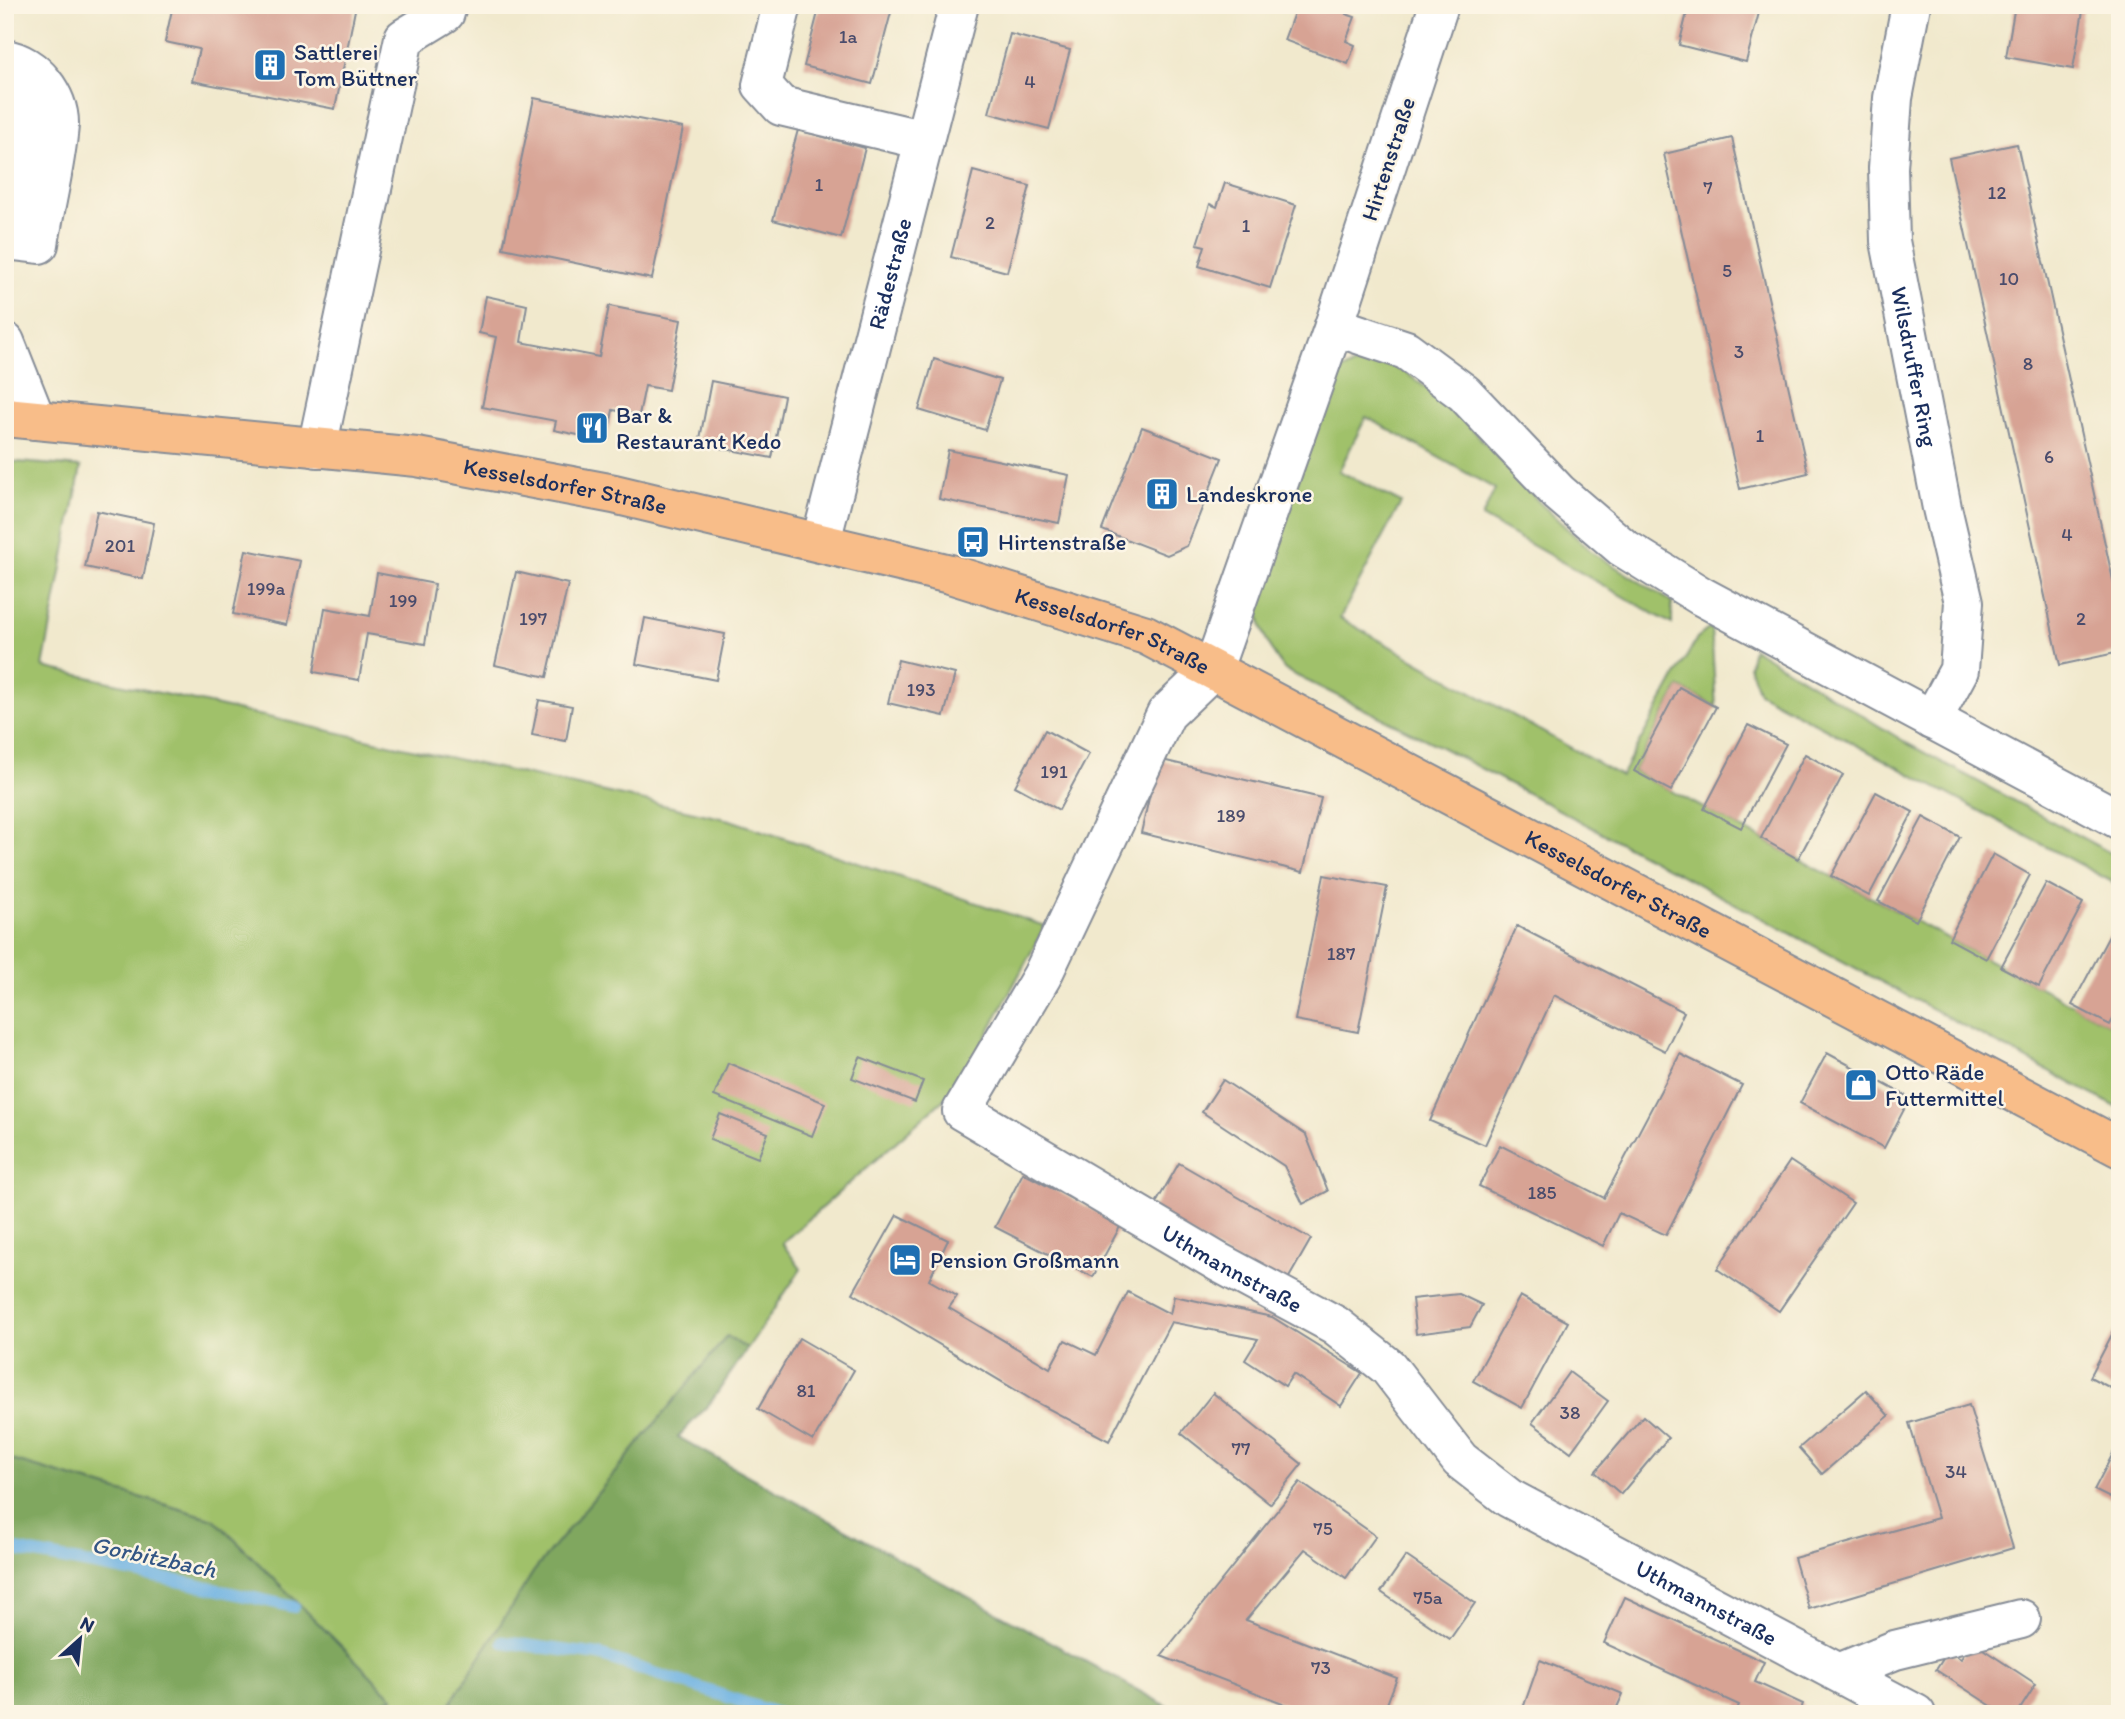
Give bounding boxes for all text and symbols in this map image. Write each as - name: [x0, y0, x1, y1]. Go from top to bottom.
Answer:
- house number: 1a: [839, 25, 857, 48]
- place label: Sattlerei Tom Büttner: [294, 38, 417, 92]
- building icon: Sattlerei Tom Büttner: [251, 46, 289, 84]
- house number: 4: [1024, 70, 1036, 93]
- street label: Hirtenstraße: [1355, 94, 1421, 224]
- house number: 1: [815, 173, 824, 196]
- house number: 7: [1703, 176, 1713, 199]
- house number: 12: [1988, 181, 2006, 204]
- house number: 2: [985, 211, 995, 234]
- house number: 1: [1242, 214, 1251, 237]
- street label: Rädestraße: [862, 215, 918, 332]
- house number: 5: [1722, 259, 1732, 282]
- house number: 10: [1999, 267, 2019, 290]
- street label: Wilsdruffer Ring: [1885, 284, 1944, 450]
- house number: 3: [1734, 340, 1744, 363]
- house number: 8: [2023, 352, 2033, 375]
- place label: Bar & Restaurant Kedo: [616, 401, 781, 455]
- restaurant icon: Bar & Restaurant Kedo: [573, 409, 611, 447]
- house number: 1: [1756, 424, 1765, 447]
- house number: 6: [2044, 445, 2054, 468]
- street label: Kesselsdorfer Straße: [461, 452, 670, 520]
- building icon: Landeskrone: [1143, 475, 1181, 513]
- place label: Landeskrone: [1186, 480, 1312, 508]
- bus stop icon: Hirtenstraße: [954, 523, 992, 561]
- house number: 4: [2061, 523, 2073, 546]
- place label: Hirtenstraße: [998, 528, 1126, 556]
- house number: 201: [105, 534, 135, 557]
- house number: 199a: [247, 577, 285, 600]
- street label: Kesselsdorfer Straße: [1011, 581, 1215, 680]
- house number: 199: [389, 589, 417, 612]
- house number: 197: [519, 607, 547, 630]
- house number: 2: [2076, 607, 2086, 630]
- house number: 193: [906, 678, 936, 701]
- house number: 191: [1040, 760, 1068, 783]
- house number: 189: [1216, 804, 1246, 827]
- street label: Kesselsdorfer Straße: [1520, 823, 1717, 944]
- house number: 187: [1327, 942, 1355, 965]
- place label: Otto Räde Futtermittel: [1885, 1058, 2004, 1112]
- shop icon: Otto Räde Futtermittel: [1842, 1066, 1880, 1104]
- house number: 185: [1527, 1181, 1557, 1204]
- street label: Uthmannstraße: [1157, 1218, 1307, 1319]
- hotel icon: Pension Großmann: [886, 1241, 924, 1279]
- place label: Pension Großmann: [930, 1246, 1119, 1274]
- house number: 81: [796, 1379, 816, 1402]
- house number: 38: [1560, 1401, 1580, 1424]
- house number: 77: [1232, 1437, 1250, 1460]
- house number: 34: [1945, 1460, 1967, 1483]
- house number: 75: [1313, 1517, 1333, 1540]
- water label: Gorbitzbach: [89, 1529, 220, 1584]
- street label: Uthmannstraße: [1631, 1554, 1782, 1652]
- house number: 75a: [1413, 1586, 1443, 1609]
- north arrow: [46, 1604, 116, 1674]
- text: N: [77, 1611, 98, 1637]
- house number: 73: [1311, 1656, 1331, 1679]

